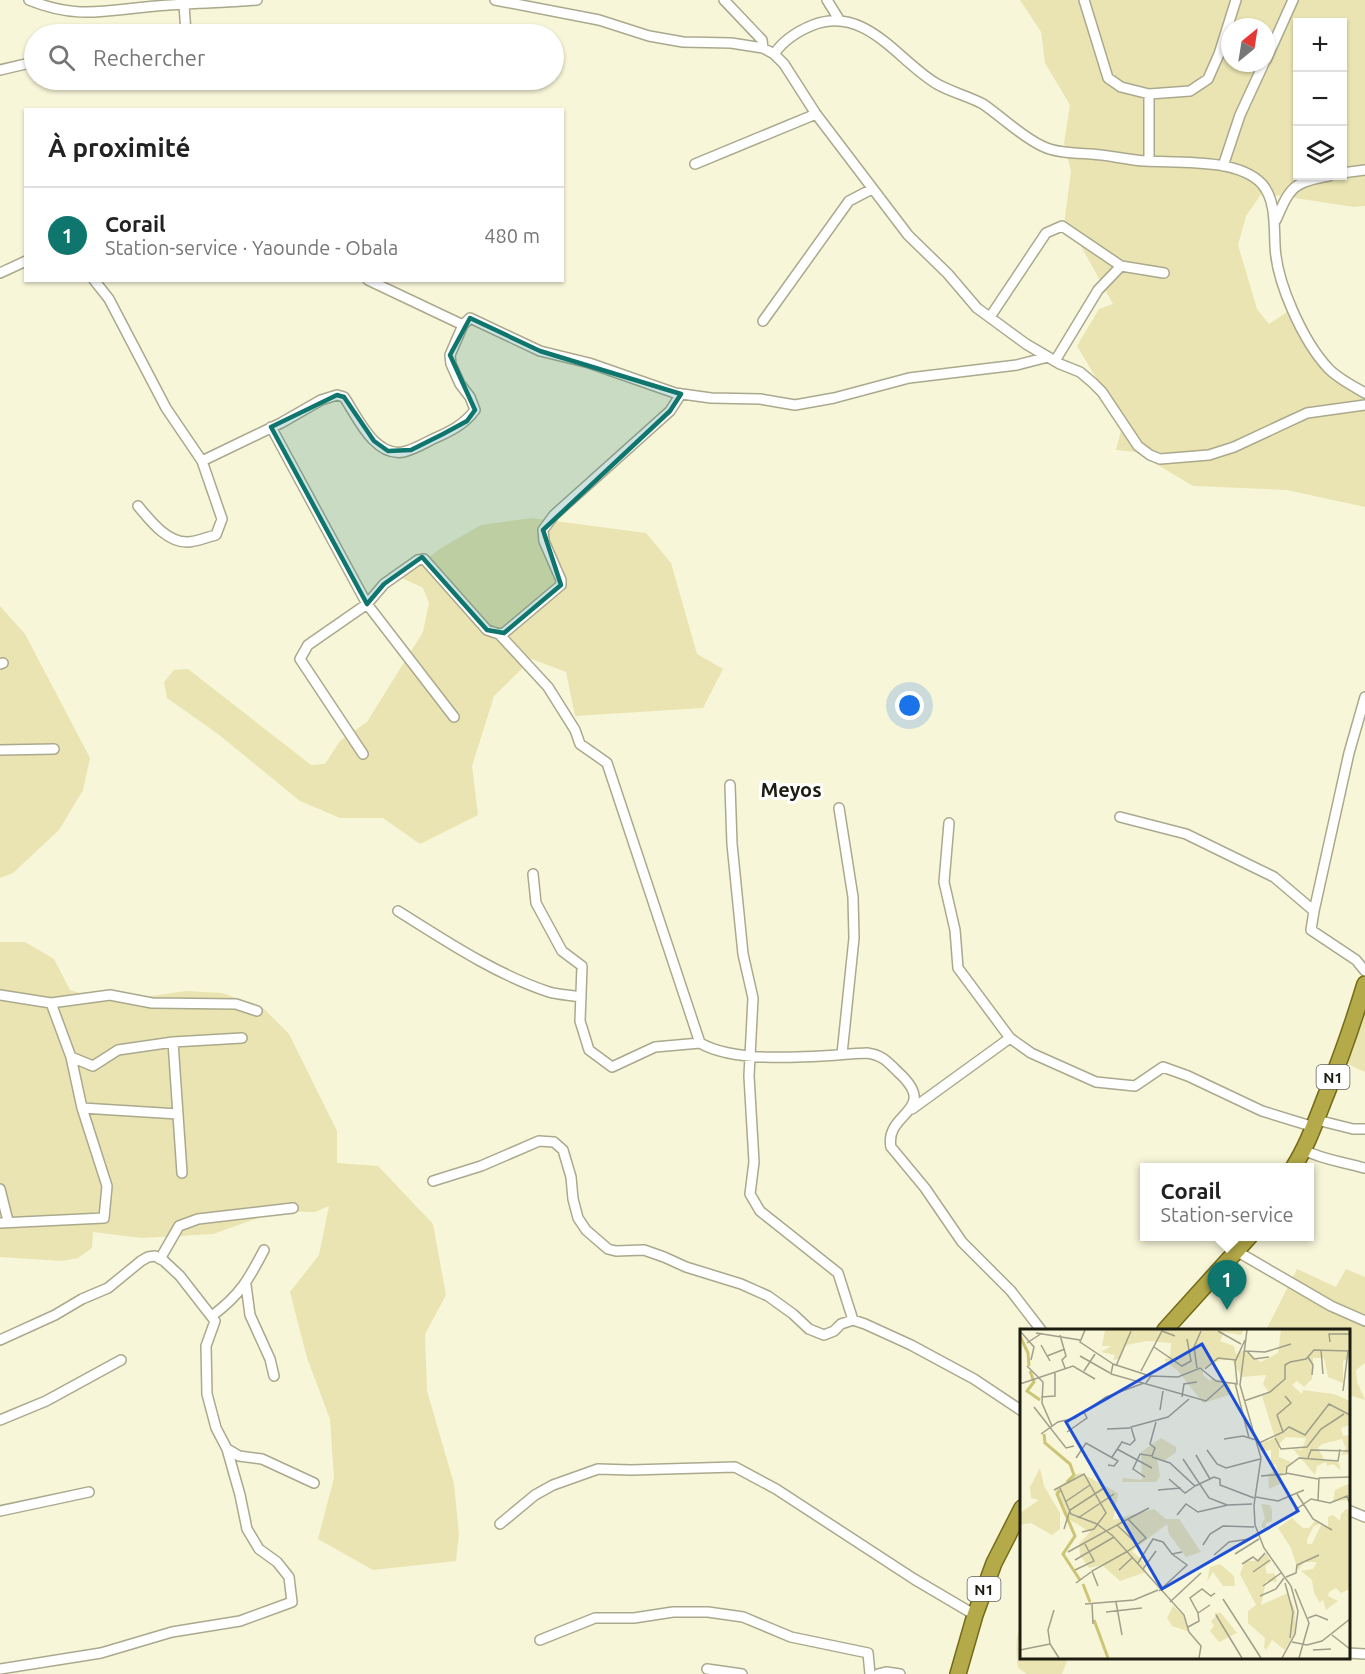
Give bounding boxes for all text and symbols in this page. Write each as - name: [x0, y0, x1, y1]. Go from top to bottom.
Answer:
- north arrow: [1221, 18, 1275, 72]
- map controls: [1293, 18, 1347, 180]
- button: +: [1293, 18, 1347, 72]
- search box: [24, 24, 564, 90]
- icon: search: [45, 41, 78, 74]
- text: Rechercher: [93, 45, 205, 70]
- button: −: [1293, 72, 1347, 126]
- button: layers: [1293, 126, 1347, 180]
- text: À proximité: [48, 133, 190, 162]
- text: Corail: [105, 211, 166, 236]
- text: 1: [62, 224, 73, 247]
- text: 480 m: [484, 224, 540, 247]
- text: Station-service · Yaounde - Obala: [105, 236, 398, 259]
- your location: [895, 691, 924, 720]
- district label: Meyos: [760, 778, 822, 801]
- road number: N1: [1316, 1065, 1350, 1089]
- popup: [1140, 1163, 1314, 1241]
- text: Corail: [1161, 1178, 1221, 1203]
- text: Station-service: [1161, 1203, 1293, 1226]
- pin: 1: [1208, 1260, 1246, 1310]
- inset map: [1020, 1329, 1350, 1659]
- road number: N1: [968, 1577, 1000, 1601]

